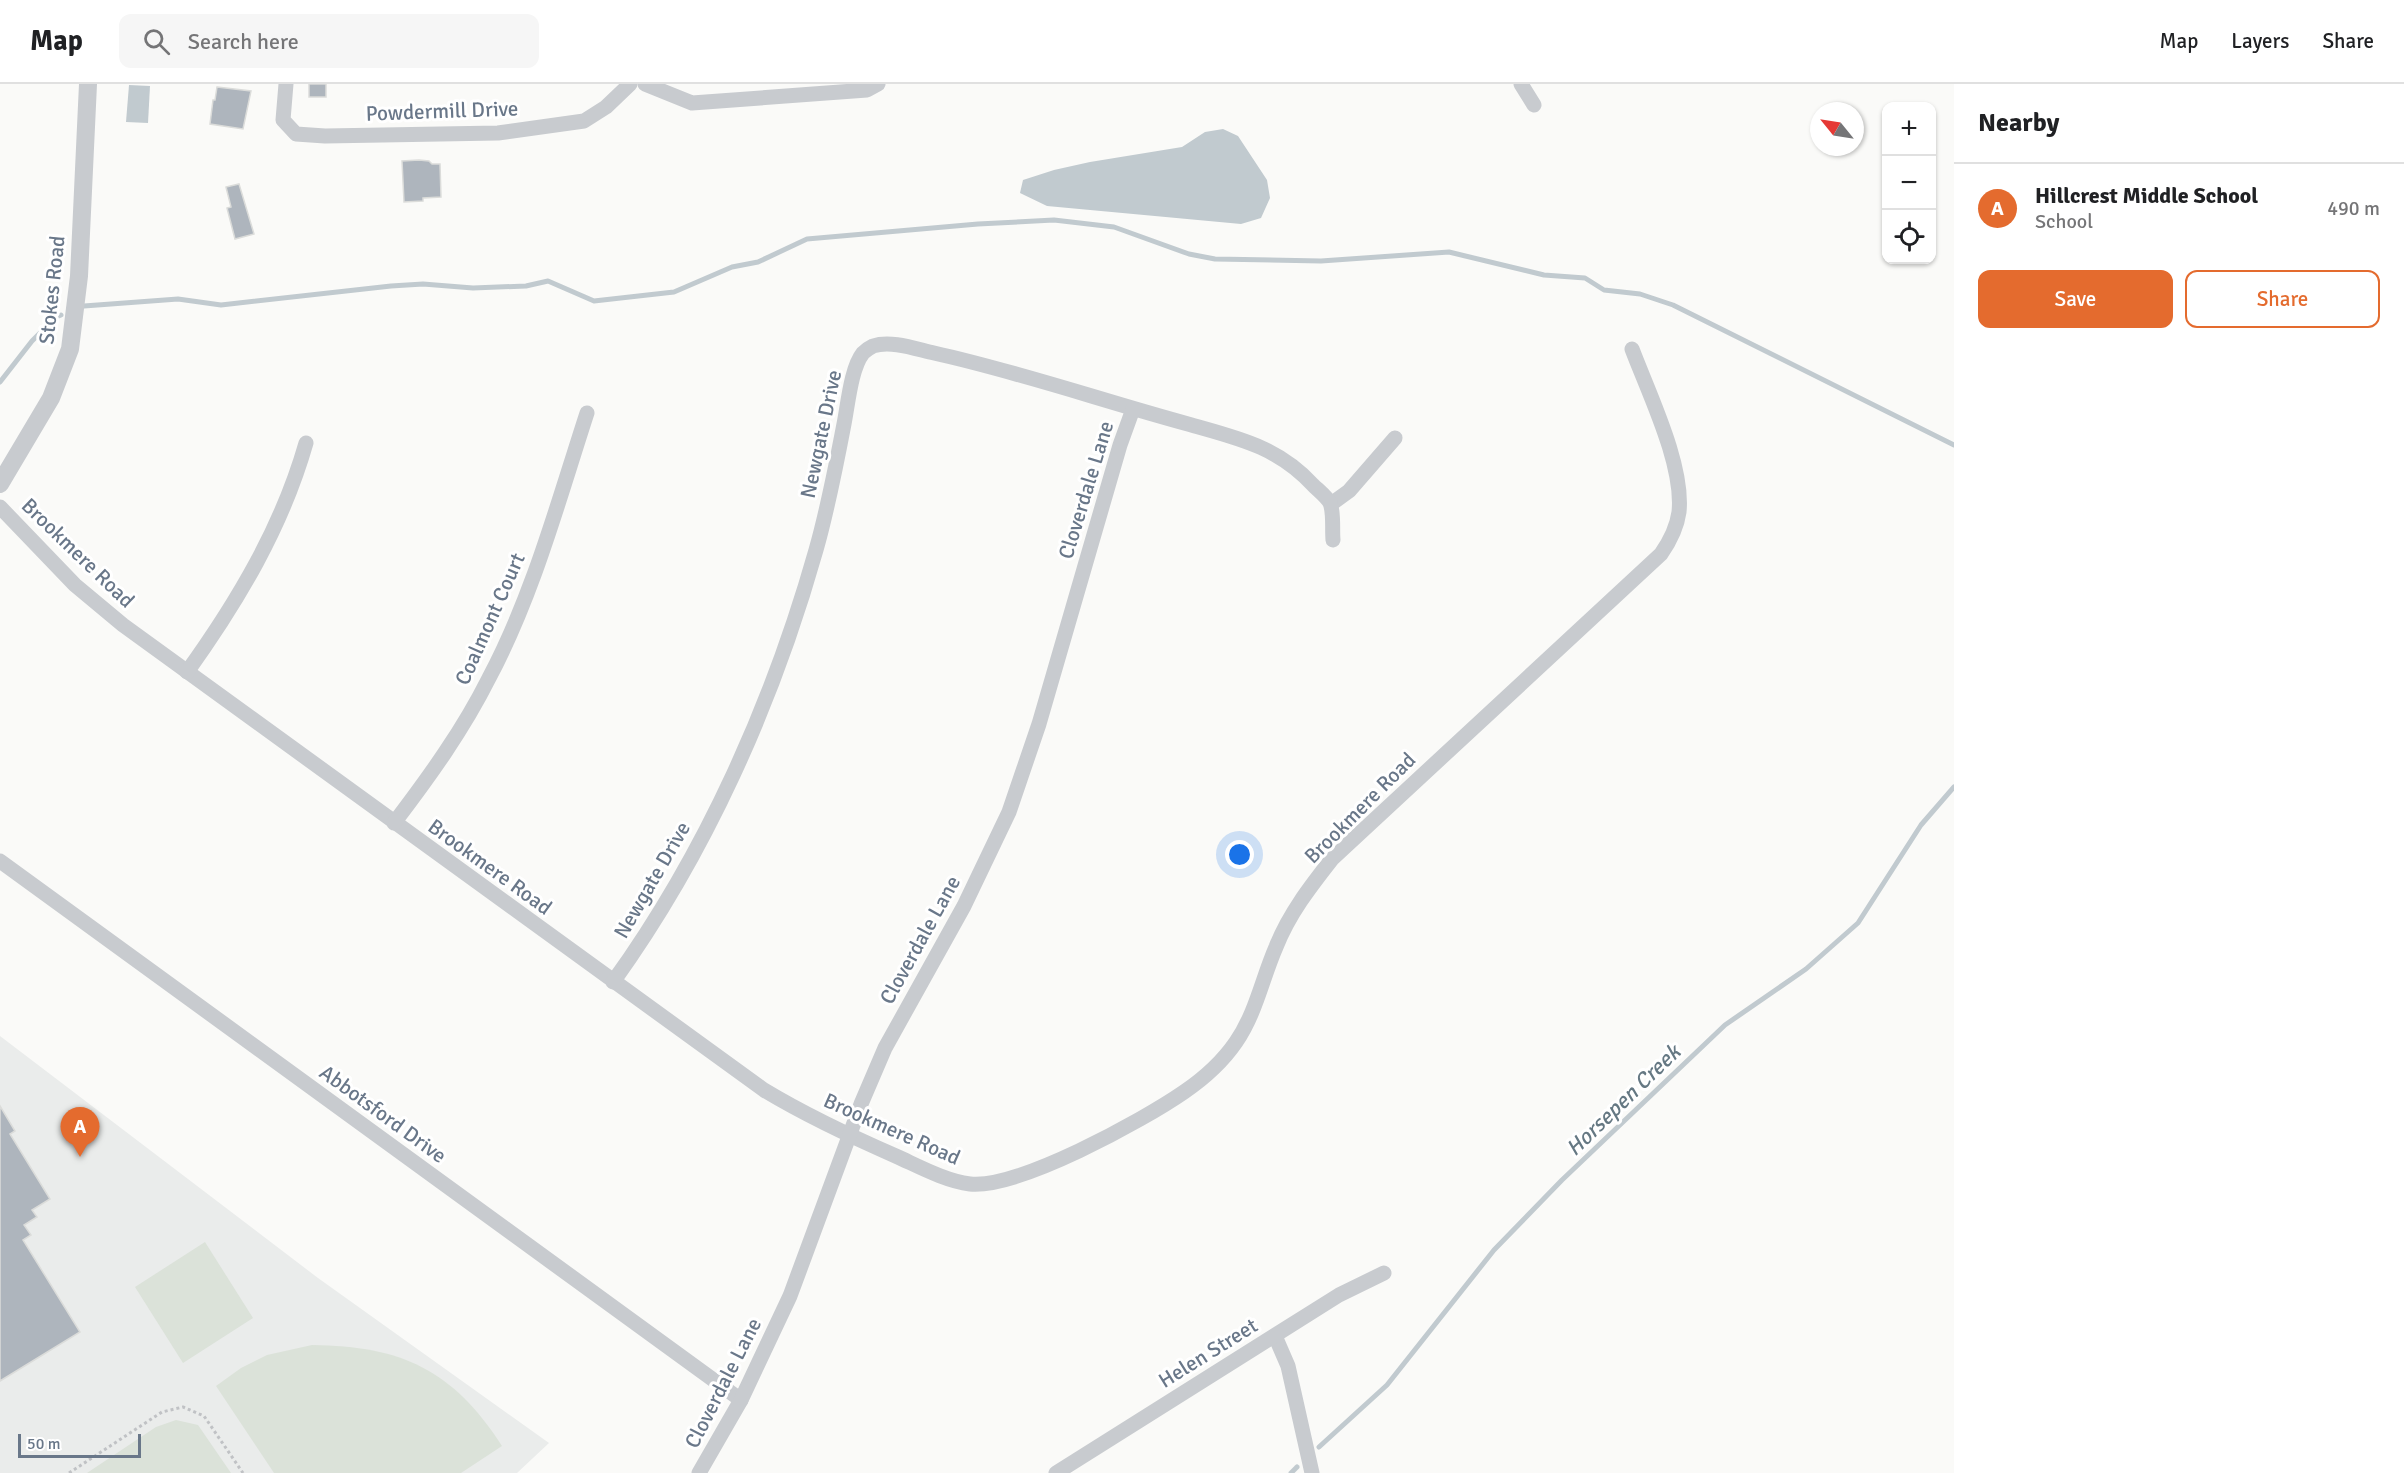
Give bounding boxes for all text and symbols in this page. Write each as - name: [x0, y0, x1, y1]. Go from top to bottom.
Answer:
- search box: [119, 14, 539, 68]
- text: Map: [30, 24, 83, 58]
- icon: search: [140, 25, 173, 58]
- text: Search here: [188, 28, 299, 55]
- text: Map: [2160, 28, 2198, 54]
- text: Layers: [2231, 28, 2289, 54]
- text: Share: [2322, 28, 2374, 54]
- street label: Powdermill Drive: [365, 95, 519, 127]
- north arrow: [1810, 102, 1864, 156]
- map controls: [1882, 102, 1936, 264]
- button: +: [1882, 102, 1936, 156]
- text: Nearby: [1978, 107, 2059, 139]
- button: −: [1882, 156, 1936, 210]
- text: Hillcrest Middle School: [2035, 182, 2258, 209]
- text: A: [1991, 196, 2004, 221]
- text: 490 m: [2327, 196, 2380, 221]
- text: School: [2035, 209, 2093, 234]
- button: locate: [1882, 210, 1936, 264]
- street label: Stokes Road: [33, 234, 71, 346]
- button: Save: [1978, 270, 2173, 328]
- button: Share: [2185, 270, 2380, 328]
- street label: Newgate Drive: [795, 367, 847, 501]
- street label: Cloverdale Lane: [1053, 418, 1119, 562]
- street label: Brookmere Road: [16, 493, 140, 613]
- street label: Coalmont Court: [449, 549, 531, 689]
- street label: Brookmere Road: [1299, 747, 1421, 869]
- street label: Brookmere Road: [423, 813, 557, 921]
- street label: Newgate Drive: [608, 817, 696, 943]
- your location: [1225, 840, 1254, 869]
- street label: Cloverdale Lane: [874, 871, 966, 1009]
- water label: Horsepen Creek: [1560, 1037, 1687, 1161]
- street label: Abbotsford Drive: [315, 1059, 451, 1169]
- street label: Brookmere Road: [820, 1087, 964, 1171]
- pin: A: [60, 1108, 100, 1157]
- street label: Helen Street: [1154, 1312, 1262, 1394]
- street label: Cloverdale Lane: [679, 1313, 767, 1453]
- scale bar: [18, 1431, 141, 1458]
- text: 50 m: [27, 1434, 61, 1454]

